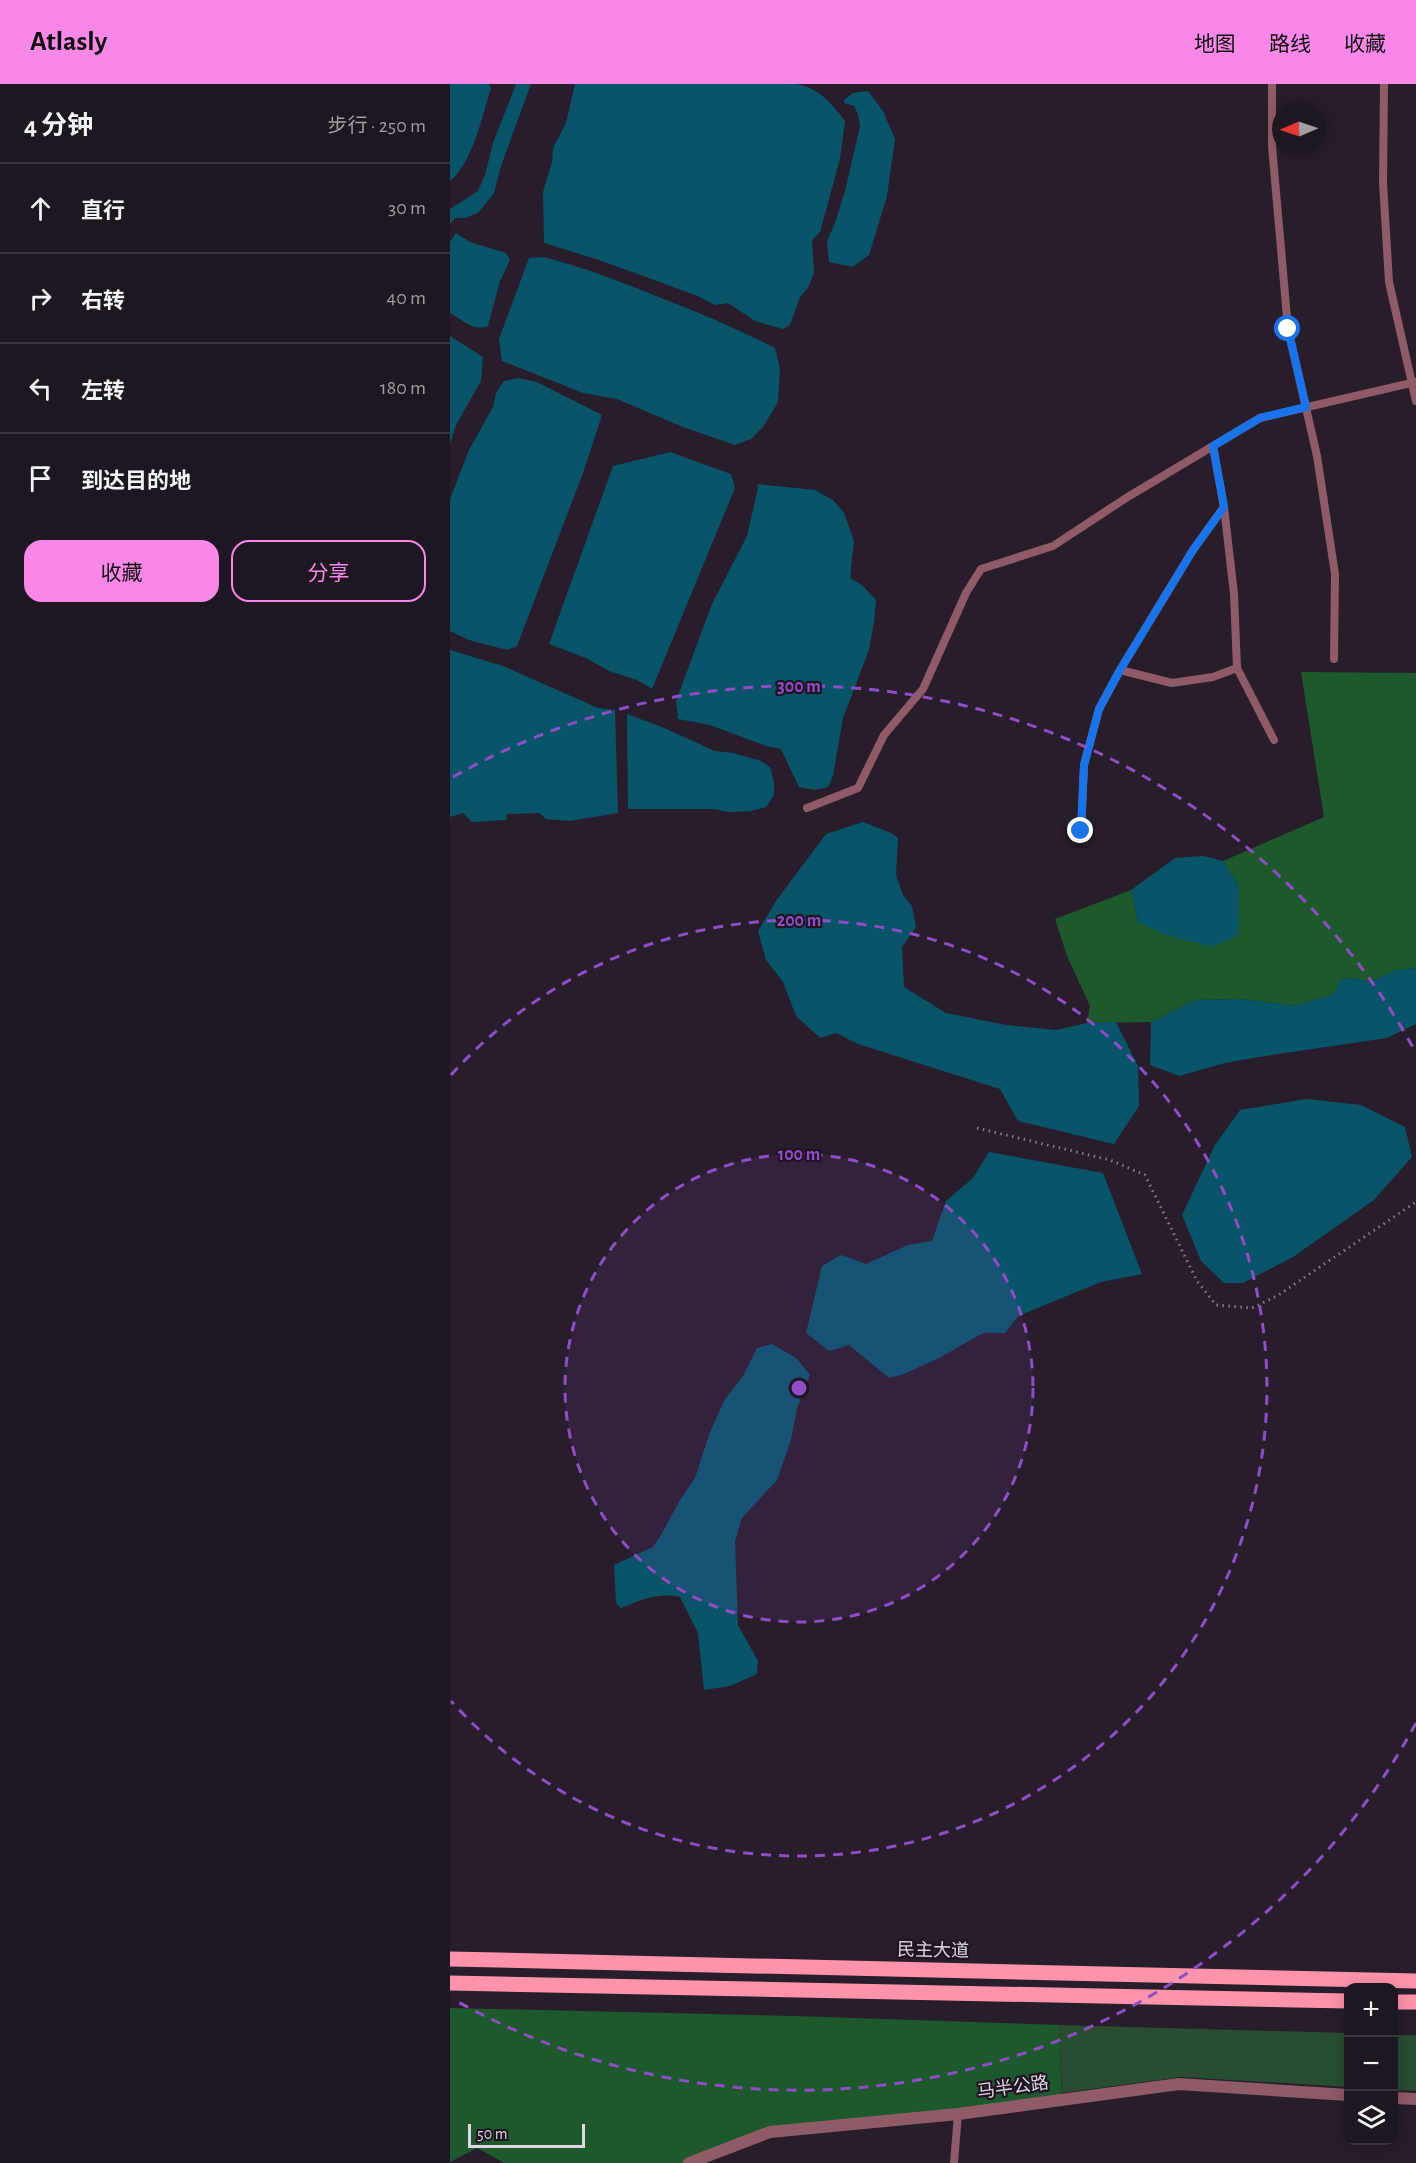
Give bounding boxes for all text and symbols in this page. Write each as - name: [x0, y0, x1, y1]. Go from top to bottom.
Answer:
- text: Atlasly: [30, 28, 107, 56]
- text: 地图: [1194, 34, 1236, 55]
- text: 路线: [1269, 34, 1311, 55]
- text: 收藏: [1344, 34, 1386, 55]
- north arrow: [1272, 102, 1326, 156]
- text: 4 分钟: [24, 113, 93, 139]
- text: 步行 · 250 m: [328, 116, 426, 136]
- icon: ahead: [24, 192, 57, 225]
- text: 30 m: [388, 198, 426, 218]
- text: 直行: [81, 200, 125, 222]
- icon: right: [24, 282, 57, 315]
- text: 40 m: [387, 288, 426, 308]
- text: 右转: [81, 290, 125, 312]
- route start: [1274, 315, 1300, 341]
- icon: left: [24, 372, 57, 405]
- text: 180 m: [380, 378, 426, 398]
- text: 左转: [81, 380, 125, 402]
- icon: arrive: [24, 462, 57, 495]
- text: 到达目的地: [81, 470, 191, 492]
- button: 收藏: [24, 540, 219, 602]
- button: 分享: [231, 540, 426, 602]
- text: 300 m: [777, 678, 821, 696]
- route end: [1067, 817, 1093, 843]
- text: 200 m: [777, 912, 821, 930]
- text: 100 m: [778, 1146, 820, 1164]
- centre of rings: [789, 1378, 809, 1398]
- street label: 民主大道: [897, 1939, 969, 1961]
- map controls: [1344, 1983, 1398, 2145]
- button: +: [1344, 1983, 1398, 2037]
- button: −: [1344, 2037, 1398, 2091]
- street label: 马半公路: [976, 2072, 1050, 2102]
- button: layers: [1344, 2091, 1398, 2145]
- scale bar: [468, 2121, 585, 2148]
- text: 50 m: [477, 2126, 508, 2142]

